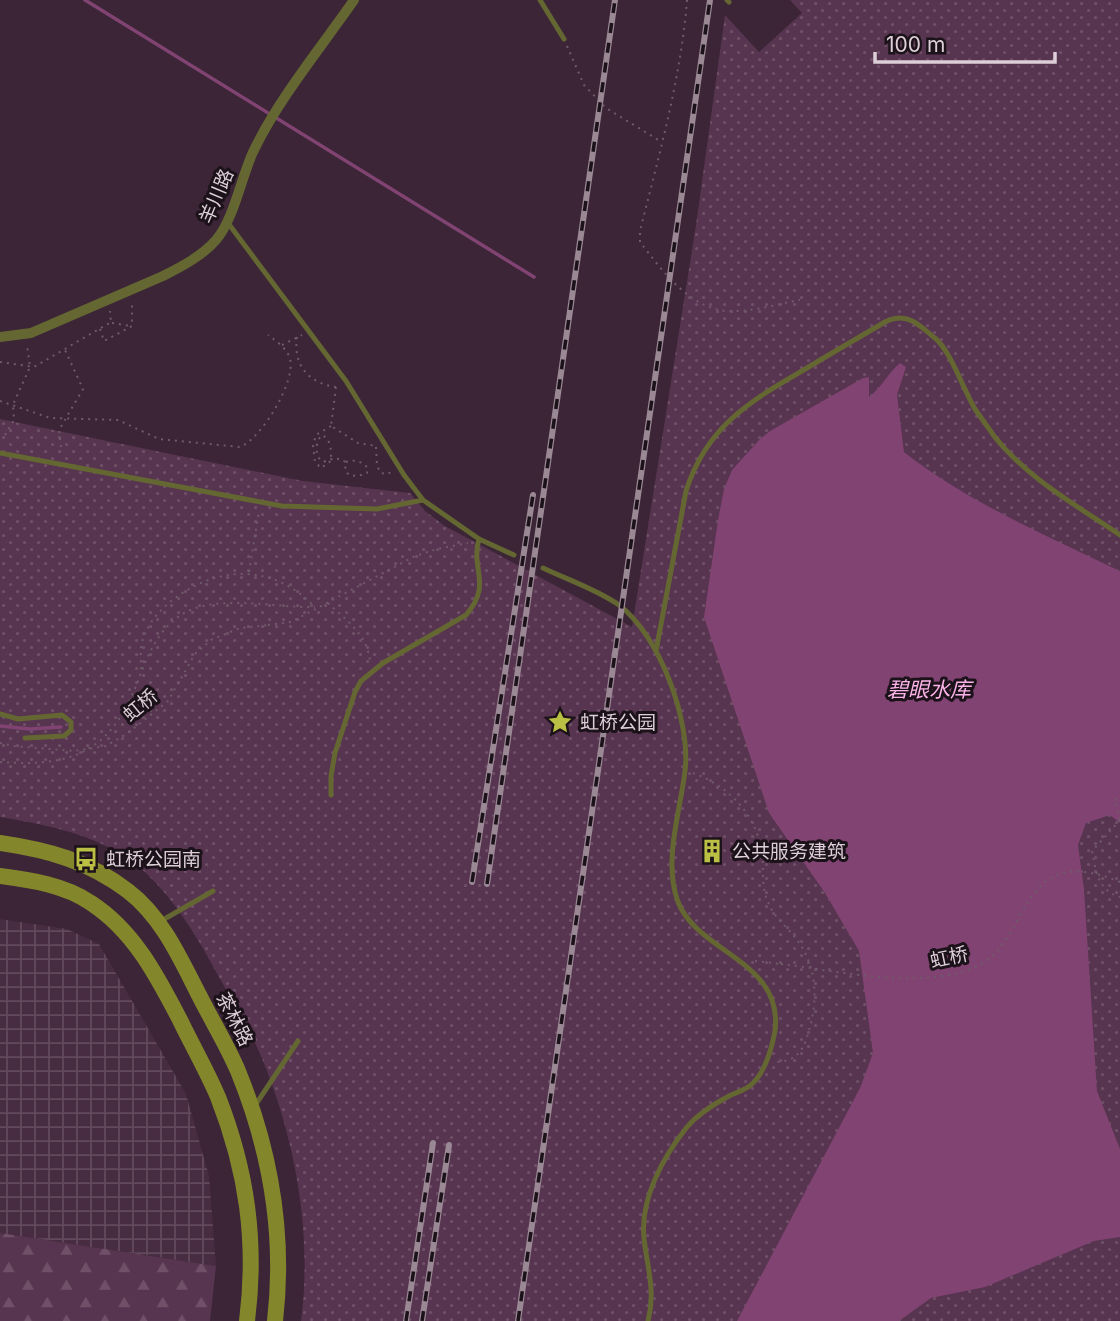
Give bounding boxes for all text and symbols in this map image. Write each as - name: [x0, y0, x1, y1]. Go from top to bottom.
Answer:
- scale bar: [875, 21, 1055, 65]
- text: 100 m: [886, 32, 945, 57]
- street label: 羊川路: [195, 165, 238, 227]
- water label: 碧眼水库: [887, 677, 974, 702]
- street label: 虹桥: [118, 684, 162, 726]
- place icon: 虹桥公园: [546, 708, 574, 736]
- place label: 虹桥公园: [580, 711, 656, 734]
- building icon: 公共服务建筑: [698, 837, 726, 865]
- place label: 公共服务建筑: [732, 840, 846, 863]
- bus stop icon: 虹桥公园南: [72, 845, 100, 873]
- place label: 虹桥公园南: [106, 848, 201, 871]
- street label: 虹桥: [928, 942, 970, 973]
- street label: 茶林路: [211, 989, 258, 1050]

